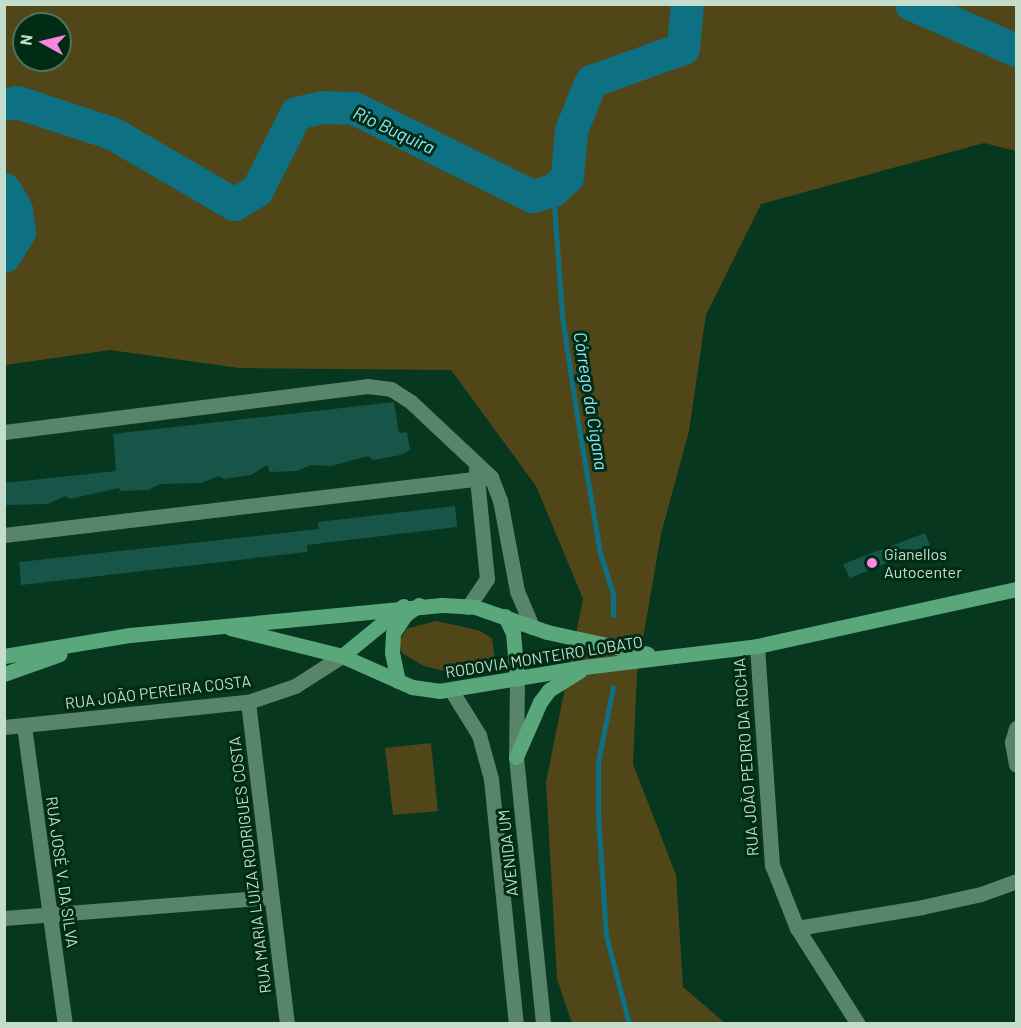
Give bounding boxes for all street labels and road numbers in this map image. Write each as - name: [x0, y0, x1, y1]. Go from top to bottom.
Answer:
- street label: RODOVIA MONTEIRO LOBATO: [444, 632, 644, 682]
- street label: RUA JOÃO PEDRO DA ROCHA: [729, 657, 763, 857]
- street label: RUA JOÃO PEREIRA COSTA: [64, 671, 252, 713]
- street label: RUA MARIA LUIZA RODRIGUES COSTA: [225, 735, 275, 995]
- street label: RUA JOSÉ V. DA SILVA: [42, 795, 82, 949]
- street label: AVENIDA UM: [494, 809, 522, 897]

